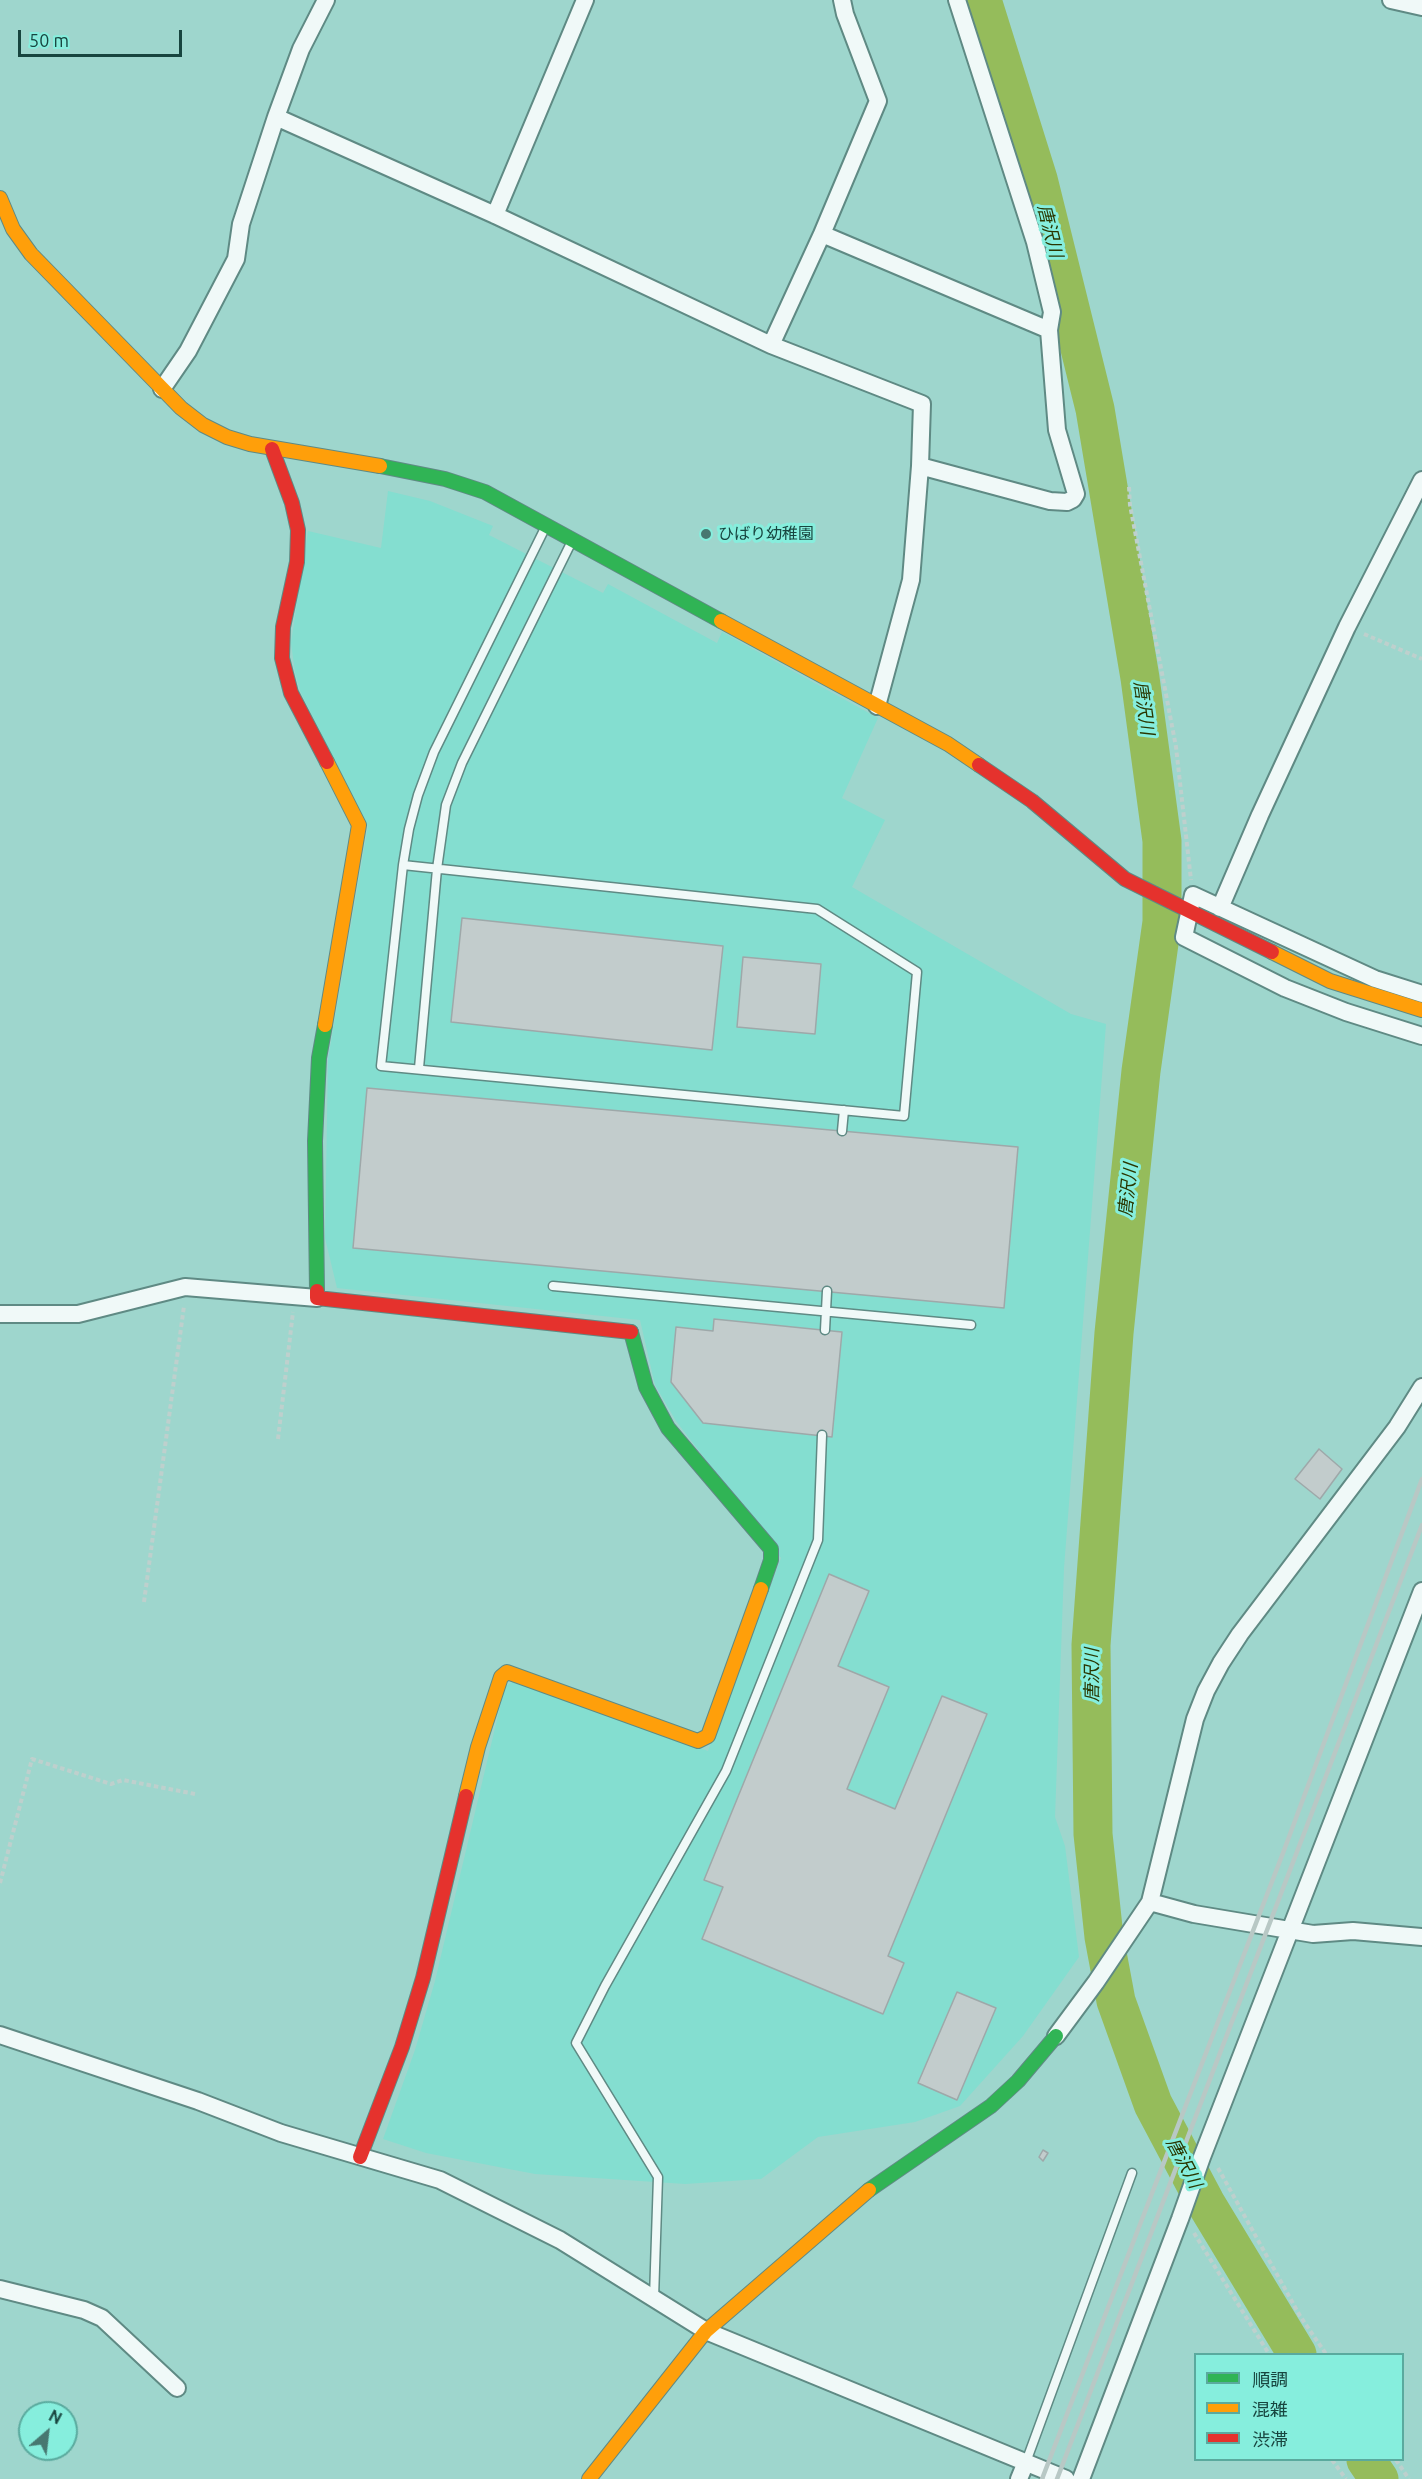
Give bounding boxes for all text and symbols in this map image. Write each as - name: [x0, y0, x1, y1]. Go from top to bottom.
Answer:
- scale bar: [21, 18, 184, 56]
- text: 50 m: [29, 30, 69, 50]
- water label: 唐沢川: [1033, 202, 1067, 260]
- place label: ひばり幼稚園: [718, 524, 814, 544]
- marker: ひばり幼稚園: [699, 527, 713, 541]
- water label: 唐沢川: [1130, 680, 1158, 736]
- water label: 唐沢川: [1114, 1162, 1142, 1218]
- water label: 唐沢川: [1081, 1648, 1103, 1702]
- water label: 唐沢川: [1162, 2134, 1206, 2192]
- legend: [1194, 2353, 1404, 2461]
- text: 順調: [1252, 2369, 1288, 2389]
- text: 混雑: [1252, 2399, 1288, 2419]
- north arrow: [18, 2401, 78, 2461]
- text: N: [46, 2406, 65, 2428]
- text: 渋滞: [1252, 2429, 1288, 2449]

